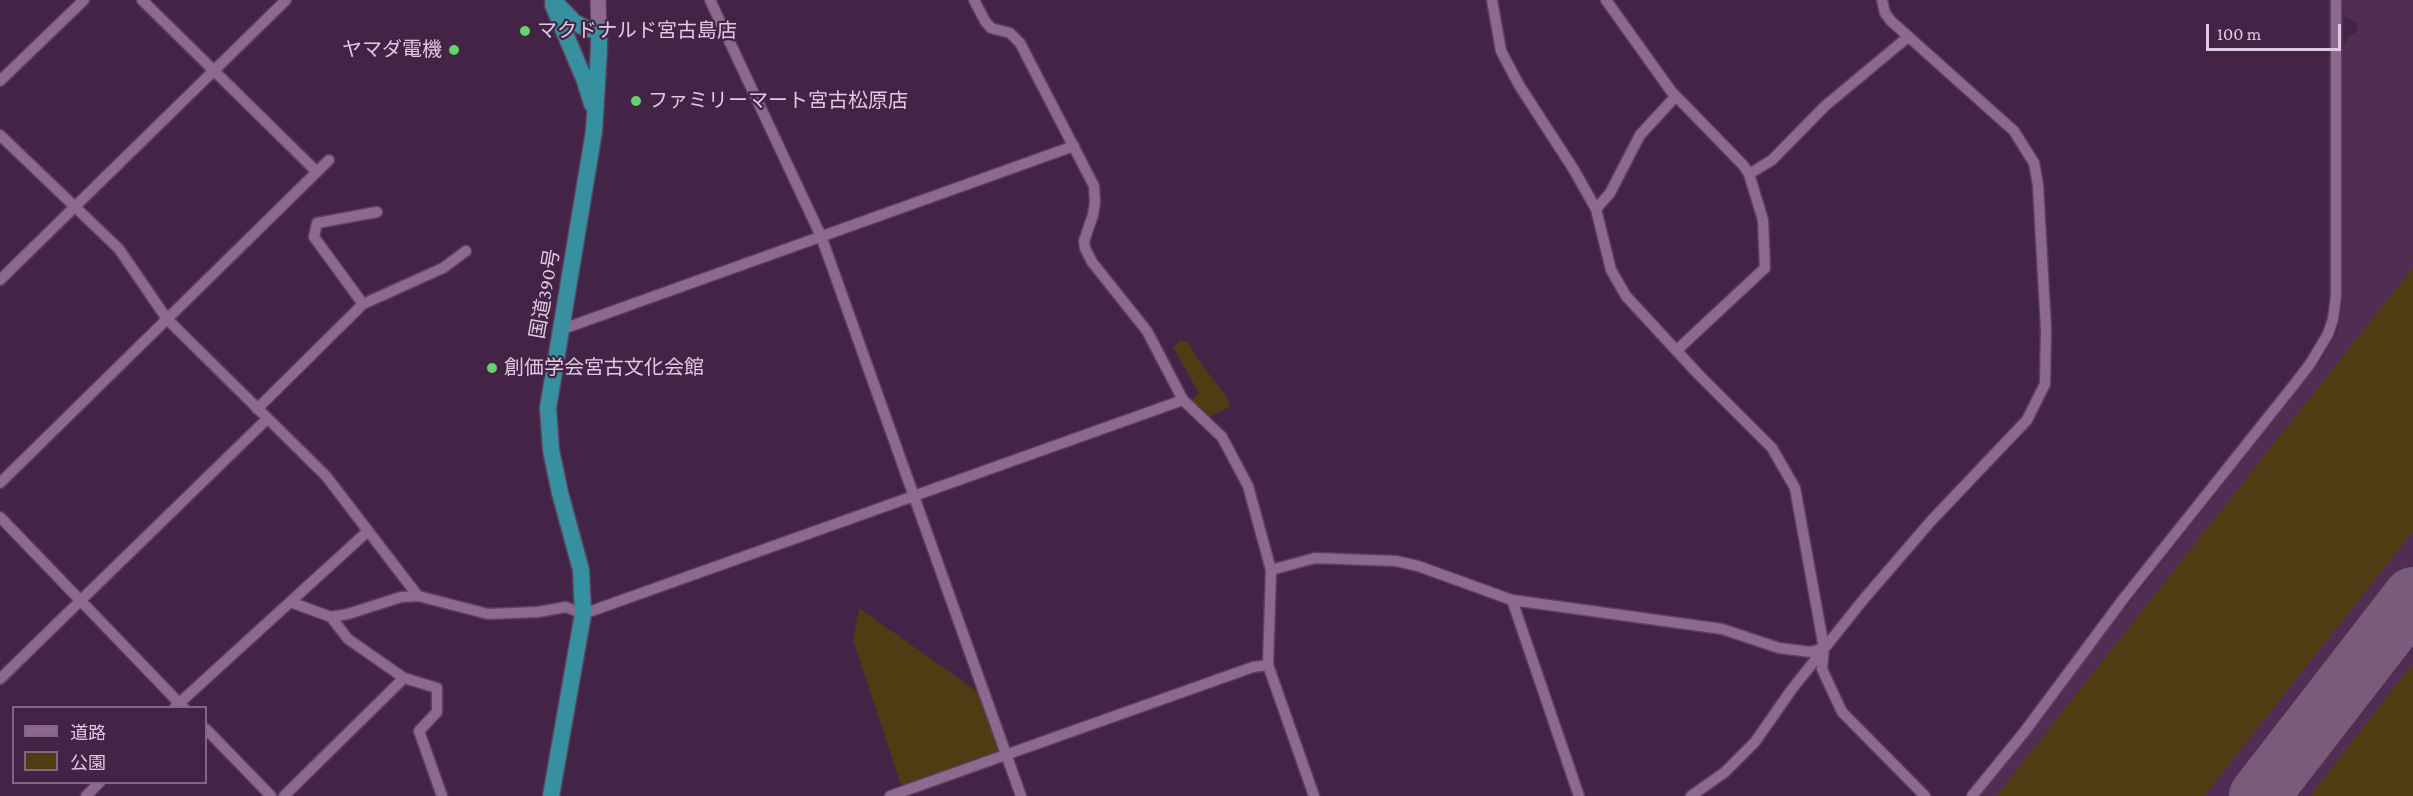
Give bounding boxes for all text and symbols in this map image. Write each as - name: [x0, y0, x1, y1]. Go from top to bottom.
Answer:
- scale bar: [2209, 12, 2344, 50]
- place label: マクドナルド宮古島店: [537, 19, 737, 43]
- marker: マクドナルド宮古島店: [518, 24, 532, 38]
- text: 100 m: [2217, 24, 2261, 44]
- place label: ヤマダ電機: [342, 38, 442, 62]
- marker: ヤマダ電機: [447, 43, 461, 57]
- place label: ファミリーマート宮古松原店: [648, 89, 908, 113]
- marker: ファミリーマート宮古松原店: [629, 94, 643, 108]
- street label: 国道390号: [525, 247, 565, 341]
- place label: 創価学会宮古文化会館: [504, 356, 704, 380]
- marker: 創価学会宮古文化会館: [485, 361, 499, 375]
- legend: [12, 706, 207, 784]
- text: 道路: [70, 723, 106, 743]
- text: 公園: [70, 753, 106, 773]

